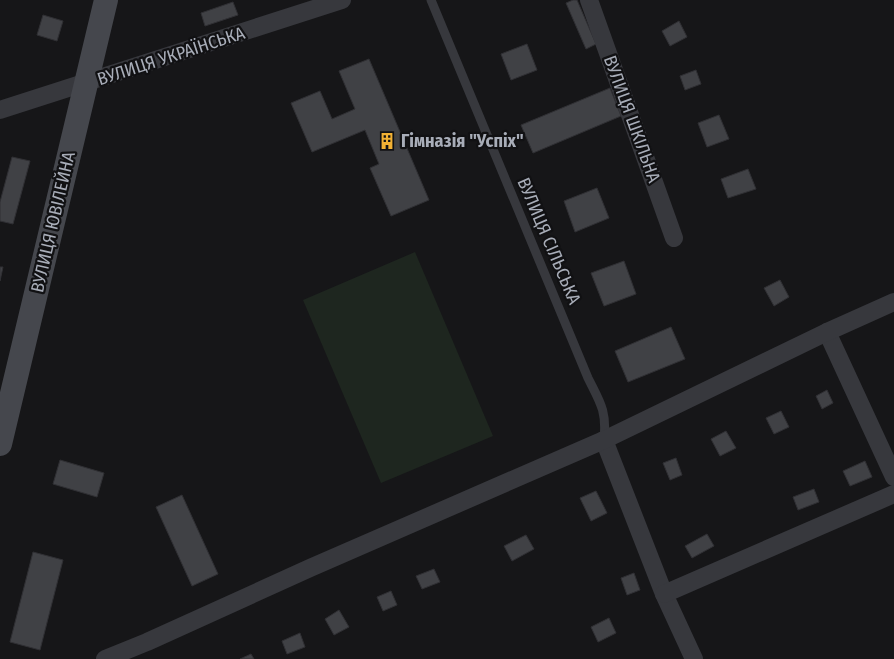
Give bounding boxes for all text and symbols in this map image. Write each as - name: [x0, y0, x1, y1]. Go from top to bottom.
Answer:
- street label: ВУЛИЦЯ УКРАЇНСЬКА: [95, 22, 248, 90]
- street label: ВУЛИЦЯ ШКІЛЬНА: [599, 52, 665, 186]
- place label: Гімназія "Успіх": [401, 130, 524, 152]
- building icon: Гімназія "Успіх": [377, 131, 397, 151]
- street label: ВУЛИЦЯ ЮВІЛЕЙНА: [26, 149, 80, 295]
- street label: ВУЛИЦЯ СІЛЬСЬКА: [512, 174, 586, 308]

